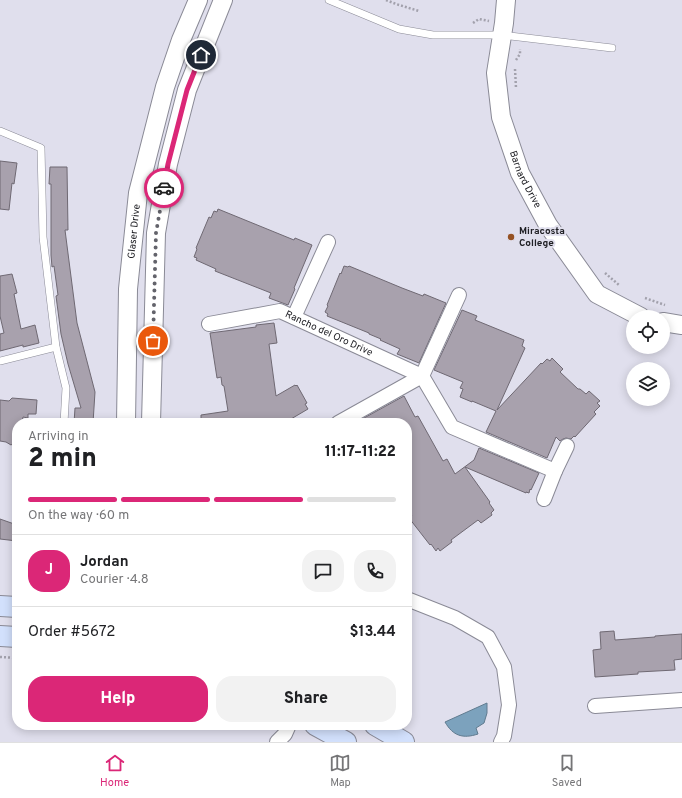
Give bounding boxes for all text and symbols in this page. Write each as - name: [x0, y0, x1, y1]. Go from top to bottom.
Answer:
- pin: [184, 38, 218, 72]
- icon: home: [190, 44, 212, 66]
- street label: Barnard Drive: [506, 149, 544, 210]
- courier: [144, 168, 184, 208]
- icon: car: [153, 177, 175, 199]
- street label: Glaser Drive: [125, 203, 143, 259]
- place label: Miracosta College: [519, 225, 565, 250]
- marker: Miracosta College: [506, 232, 516, 242]
- street label: Rancho del Oro Drive: [283, 308, 375, 359]
- map controls: [626, 310, 670, 406]
- button: locate: [626, 310, 670, 354]
- pin: [136, 324, 170, 358]
- icon: bag: [142, 330, 164, 352]
- button: layers: [626, 362, 670, 406]
- text: Arriving in: [28, 429, 89, 445]
- text: 2 min: [28, 443, 97, 476]
- text: 11:17–11:22: [325, 443, 396, 462]
- text: On the way · 60 m: [28, 508, 129, 524]
- button: chat: [302, 550, 344, 592]
- button: phone: [354, 550, 396, 592]
- text: Jordan: [80, 553, 129, 572]
- text: J: [45, 561, 53, 580]
- text: Courier · 4.8: [80, 572, 149, 588]
- text: Order #5672: [28, 623, 115, 642]
- text: $13.44: [349, 623, 396, 642]
- button: Help: [28, 676, 208, 722]
- button: Share: [216, 676, 396, 722]
- tab: Home: [100, 752, 129, 790]
- tab: Map: [329, 752, 351, 790]
- tab: Saved: [552, 752, 582, 790]

